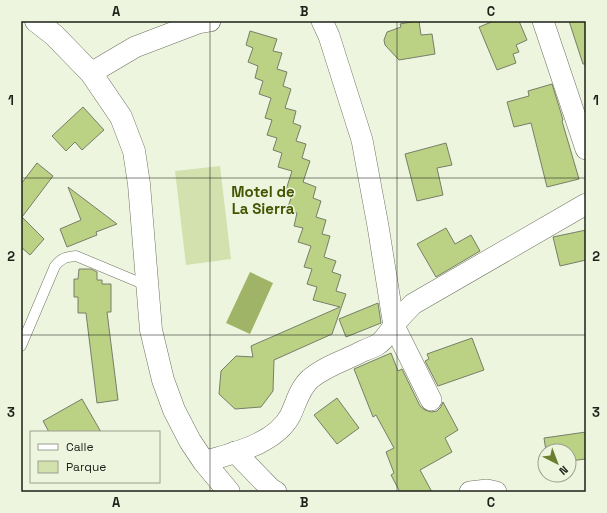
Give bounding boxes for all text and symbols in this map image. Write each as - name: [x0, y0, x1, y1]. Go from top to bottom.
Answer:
- text: A: [112, 3, 121, 20]
- text: B: [300, 3, 309, 20]
- text: C: [487, 3, 495, 20]
- text: 1: [8, 92, 14, 109]
- text: 1: [593, 92, 599, 109]
- district label: Motel de La Sierra: [231, 182, 295, 218]
- text: 2: [7, 248, 15, 265]
- text: 2: [592, 248, 600, 265]
- text: 3: [7, 404, 15, 421]
- text: 3: [592, 404, 600, 421]
- legend: [30, 431, 160, 483]
- text: Calle: [66, 439, 94, 455]
- north arrow: [537, 443, 577, 483]
- text: Parque: [66, 459, 106, 475]
- text: N: [556, 463, 571, 478]
- text: A: [112, 494, 121, 511]
- text: B: [300, 494, 309, 511]
- text: C: [487, 494, 495, 511]

